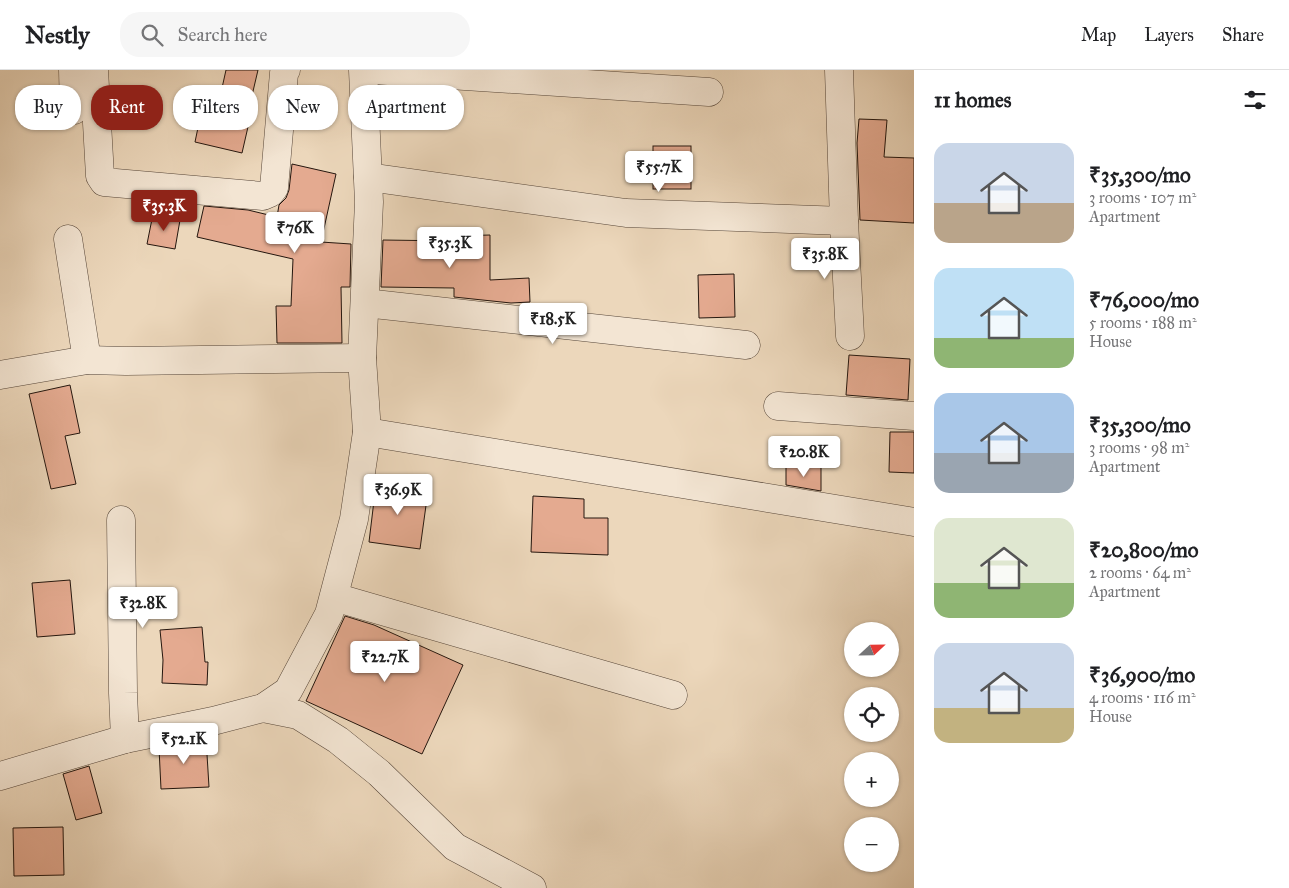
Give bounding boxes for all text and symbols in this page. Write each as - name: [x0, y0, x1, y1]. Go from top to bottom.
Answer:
- search box: [120, 12, 470, 57]
- text: Nestly: [25, 20, 90, 50]
- icon: search: [138, 21, 166, 49]
- text: Search here: [178, 23, 267, 46]
- text: Map: [1081, 24, 1116, 46]
- text: Layers: [1144, 24, 1194, 46]
- text: Share: [1222, 24, 1264, 46]
- chip: Buy: [15, 85, 81, 130]
- chip: Rent: [91, 85, 163, 130]
- chip: Filters: [173, 85, 258, 130]
- chip: New: [268, 85, 338, 130]
- chip: Apartment: [348, 85, 464, 130]
- icon: filters: [1241, 86, 1269, 114]
- text: 11 homes: [934, 87, 1011, 113]
- pin: ₹55.7K: [618, 150, 700, 193]
- text: ₹55.7K: [636, 157, 682, 176]
- text: ₹35,300/mo: [1089, 162, 1191, 188]
- icon: home: [974, 163, 1034, 223]
- text: 3 rooms · 107 m²: [1089, 188, 1196, 207]
- pin: ₹35.3K: [123, 190, 205, 232]
- text: ₹35.3K: [142, 196, 186, 215]
- text: Apartment: [1089, 207, 1161, 226]
- pin: ₹76K: [265, 212, 325, 254]
- text: ₹76K: [276, 218, 314, 237]
- pin: ₹35.3K: [409, 226, 491, 269]
- text: ₹35.3K: [428, 233, 472, 252]
- pin: ₹35.8K: [784, 238, 866, 280]
- text: ₹35.8K: [802, 244, 848, 263]
- text: ₹76,000/mo: [1089, 287, 1199, 313]
- icon: home: [974, 288, 1034, 348]
- pin: ₹18.5K: [512, 302, 594, 345]
- text: ₹18.5K: [530, 309, 576, 328]
- text: 5 rooms · 188 m²: [1089, 313, 1197, 332]
- text: House: [1089, 332, 1132, 351]
- text: ₹35,300/mo: [1089, 412, 1191, 438]
- icon: home: [974, 413, 1034, 473]
- pin: ₹20.8K: [763, 436, 845, 478]
- text: 3 rooms · 98 m²: [1089, 438, 1189, 457]
- text: ₹20.8K: [779, 442, 829, 461]
- text: Apartment: [1089, 457, 1161, 476]
- pin: ₹36.9K: [357, 474, 439, 516]
- text: ₹36.9K: [374, 480, 422, 499]
- text: ₹20,800/mo: [1089, 537, 1199, 563]
- icon: home: [974, 538, 1034, 598]
- text: 2 rooms · 64 m²: [1089, 563, 1191, 582]
- text: Apartment: [1089, 582, 1161, 601]
- pin: ₹32.8K: [102, 586, 184, 629]
- text: ₹32.8K: [120, 593, 166, 612]
- north arrow: [844, 622, 899, 678]
- map controls: [844, 622, 899, 872]
- pin: ₹22.7K: [344, 640, 426, 683]
- text: ₹22.7K: [361, 647, 409, 666]
- text: ₹36,900/mo: [1089, 662, 1195, 688]
- icon: home: [974, 663, 1034, 723]
- button: locate: [844, 687, 899, 742]
- text: 4 rooms · 116 m²: [1089, 688, 1196, 707]
- text: House: [1089, 707, 1132, 726]
- pin: ₹52.1K: [143, 722, 225, 765]
- text: ₹52.1K: [161, 729, 207, 748]
- button: +: [844, 752, 899, 807]
- button: −: [844, 817, 899, 872]

